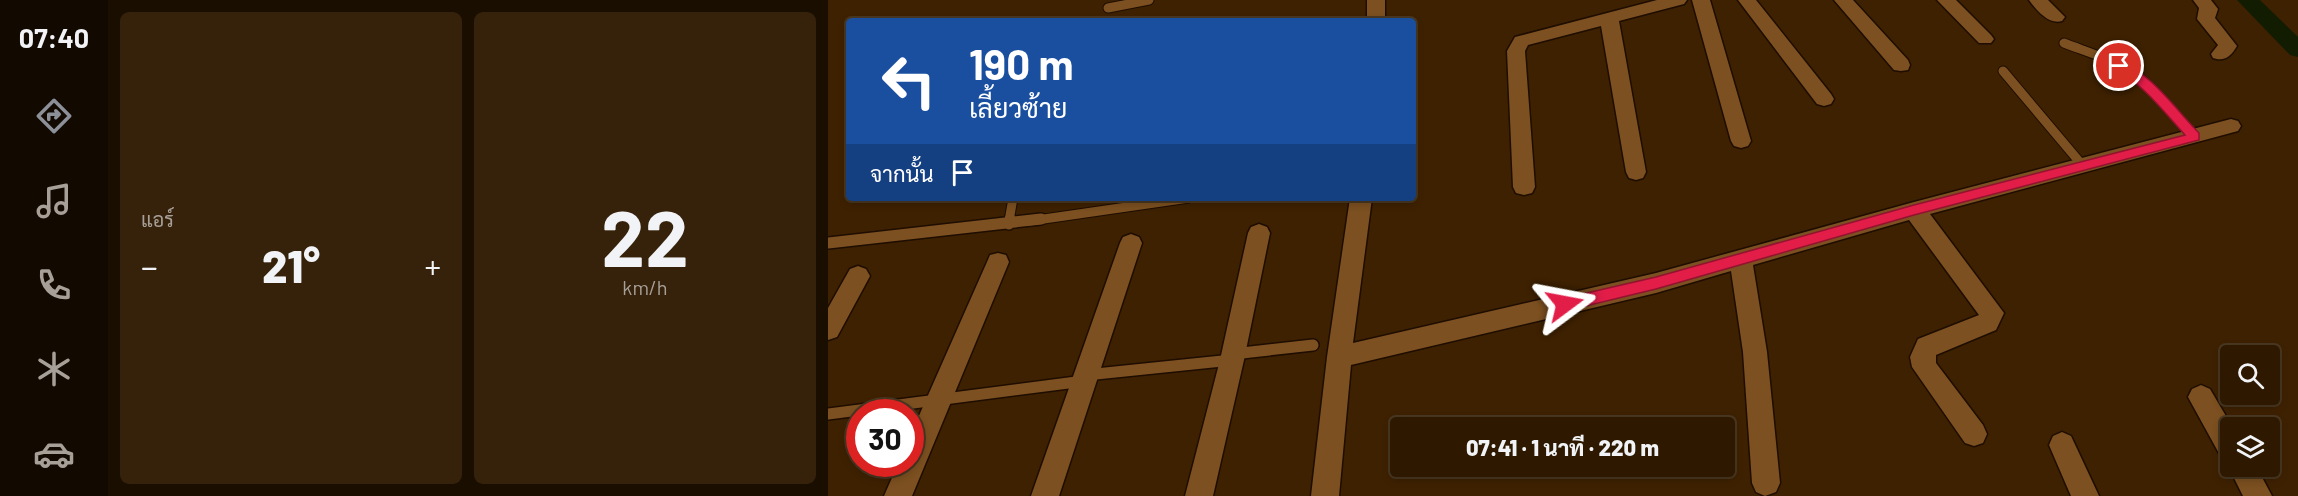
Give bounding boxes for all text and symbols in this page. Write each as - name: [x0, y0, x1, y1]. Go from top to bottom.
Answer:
- text: 07:40: [19, 21, 89, 53]
- text: 190 m: [969, 38, 1074, 88]
- pin: [2093, 40, 2144, 91]
- icon: left: [870, 42, 948, 120]
- icon: arrive: [2102, 49, 2135, 82]
- text: เลี้ยวซ้าย: [969, 91, 1067, 123]
- icon: directions: [33, 95, 75, 137]
- icon: arrive: [946, 156, 979, 189]
- text: จากนั้น: [870, 160, 934, 186]
- icon: music: [33, 180, 75, 222]
- text: 22: [601, 189, 689, 283]
- text: แอร์: [141, 207, 174, 231]
- text: 21°: [262, 238, 320, 292]
- text: −: [141, 246, 158, 286]
- text: +: [424, 246, 441, 286]
- icon: phone: [33, 264, 75, 306]
- position arrow: [1533, 272, 1597, 336]
- text: km/h: [622, 275, 668, 299]
- map controls: [2220, 345, 2280, 477]
- button: search: [2220, 345, 2280, 405]
- icon: climate: [33, 348, 75, 390]
- speed limit sign: 30: [846, 399, 924, 477]
- button: layers: [2220, 417, 2280, 477]
- icon: car: [33, 433, 75, 475]
- text: 07:41 · 1 นาที · 220 m: [1466, 434, 1659, 460]

